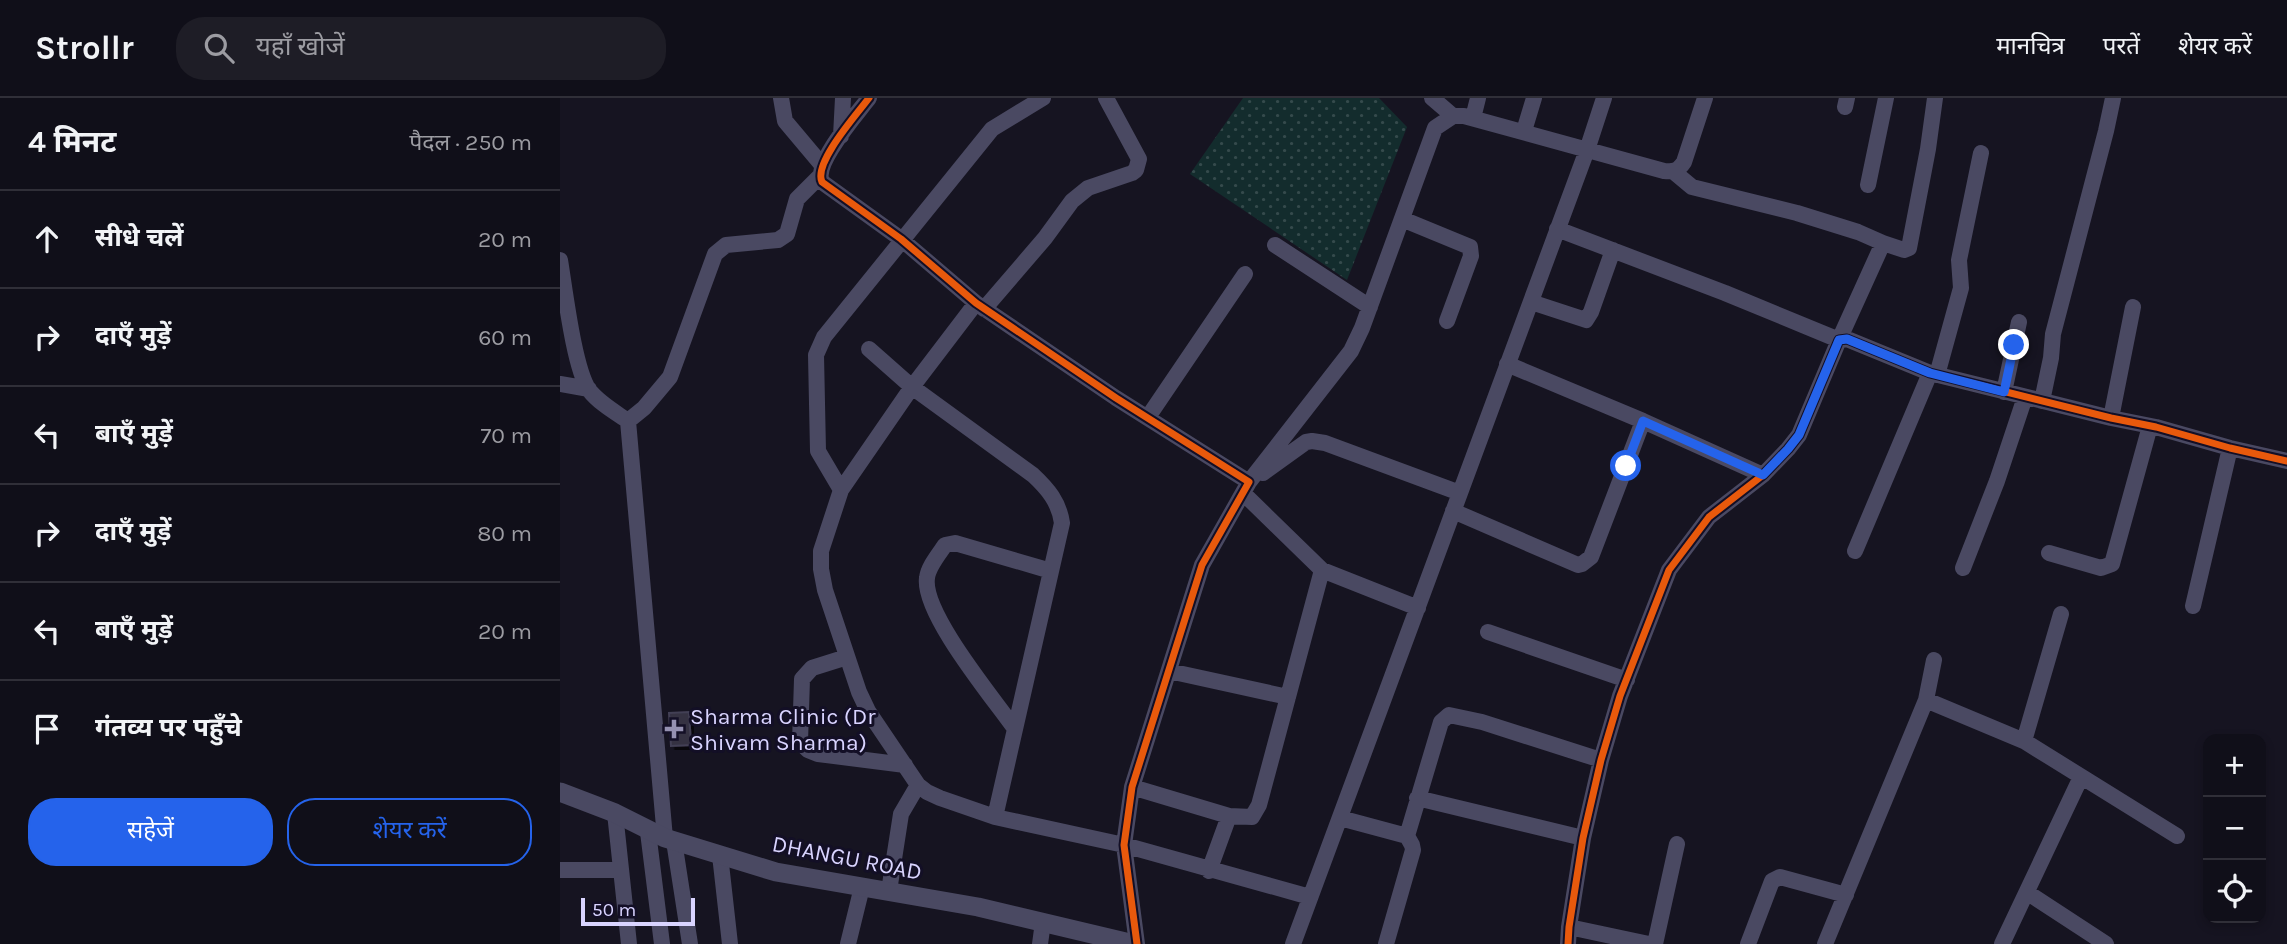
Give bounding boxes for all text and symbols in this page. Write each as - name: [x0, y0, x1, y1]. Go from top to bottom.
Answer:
- search box: [176, 17, 666, 80]
- text: Strollr: [35, 29, 134, 67]
- icon: search: [200, 29, 238, 67]
- text: यहाँ खोजें: [256, 31, 345, 62]
- text: मानचित्र: [1996, 32, 2065, 60]
- text: परतें: [2103, 32, 2140, 60]
- text: शेयर करें: [2178, 32, 2252, 60]
- text: 4 मिनट: [28, 124, 116, 160]
- text: पैदल · 250 m: [409, 129, 532, 156]
- icon: ahead: [28, 220, 66, 258]
- text: सीधे चलें: [95, 222, 184, 253]
- text: 20 m: [478, 226, 532, 253]
- icon: right: [28, 318, 66, 356]
- text: दाएँ मुड़ें: [95, 320, 171, 351]
- text: 60 m: [478, 324, 532, 351]
- route end: [1998, 329, 2029, 360]
- icon: left: [28, 416, 66, 454]
- text: बाएँ मुड़ें: [95, 418, 173, 449]
- text: 70 m: [481, 422, 532, 449]
- route start: [1610, 450, 1641, 481]
- icon: right: [28, 514, 66, 552]
- text: दाएँ मुड़ें: [95, 516, 171, 547]
- text: 80 m: [477, 520, 532, 547]
- icon: left: [28, 612, 66, 650]
- text: बाएँ मुड़ें: [95, 614, 173, 645]
- text: 20 m: [478, 618, 532, 645]
- place label: Sharma Clinic (Dr Shivam Sharma): [690, 703, 876, 756]
- icon: arrive: [28, 710, 66, 748]
- text: गंतव्य पर पहुँचे: [95, 712, 242, 743]
- marker: Sharma Clinic (Dr Shivam Sharma): [664, 719, 684, 739]
- map controls: [2203, 734, 2266, 923]
- button: +: [2203, 734, 2266, 797]
- button: −: [2203, 797, 2266, 860]
- button: सहेजें: [28, 798, 273, 866]
- button: शेयर करें: [287, 798, 532, 866]
- street label: DHANGU ROAD: [770, 830, 924, 886]
- button: locate: [2203, 860, 2266, 923]
- scale bar: [581, 895, 695, 927]
- text: 50 m: [592, 899, 636, 921]

